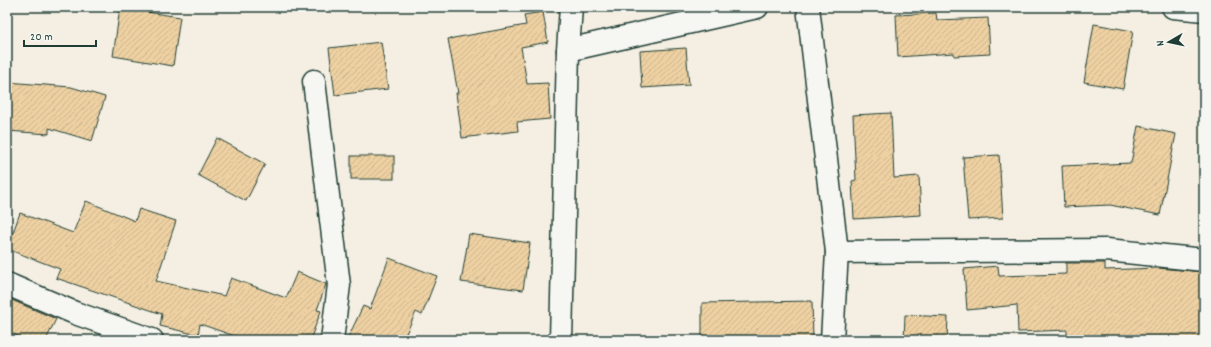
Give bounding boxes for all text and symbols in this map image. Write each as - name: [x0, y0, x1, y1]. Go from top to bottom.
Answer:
- scale bar: [24, 22, 96, 48]
- north arrow: [1149, 22, 1189, 62]
- text: 20 m: [30, 29, 53, 46]
- text: N: [1153, 39, 1169, 47]

